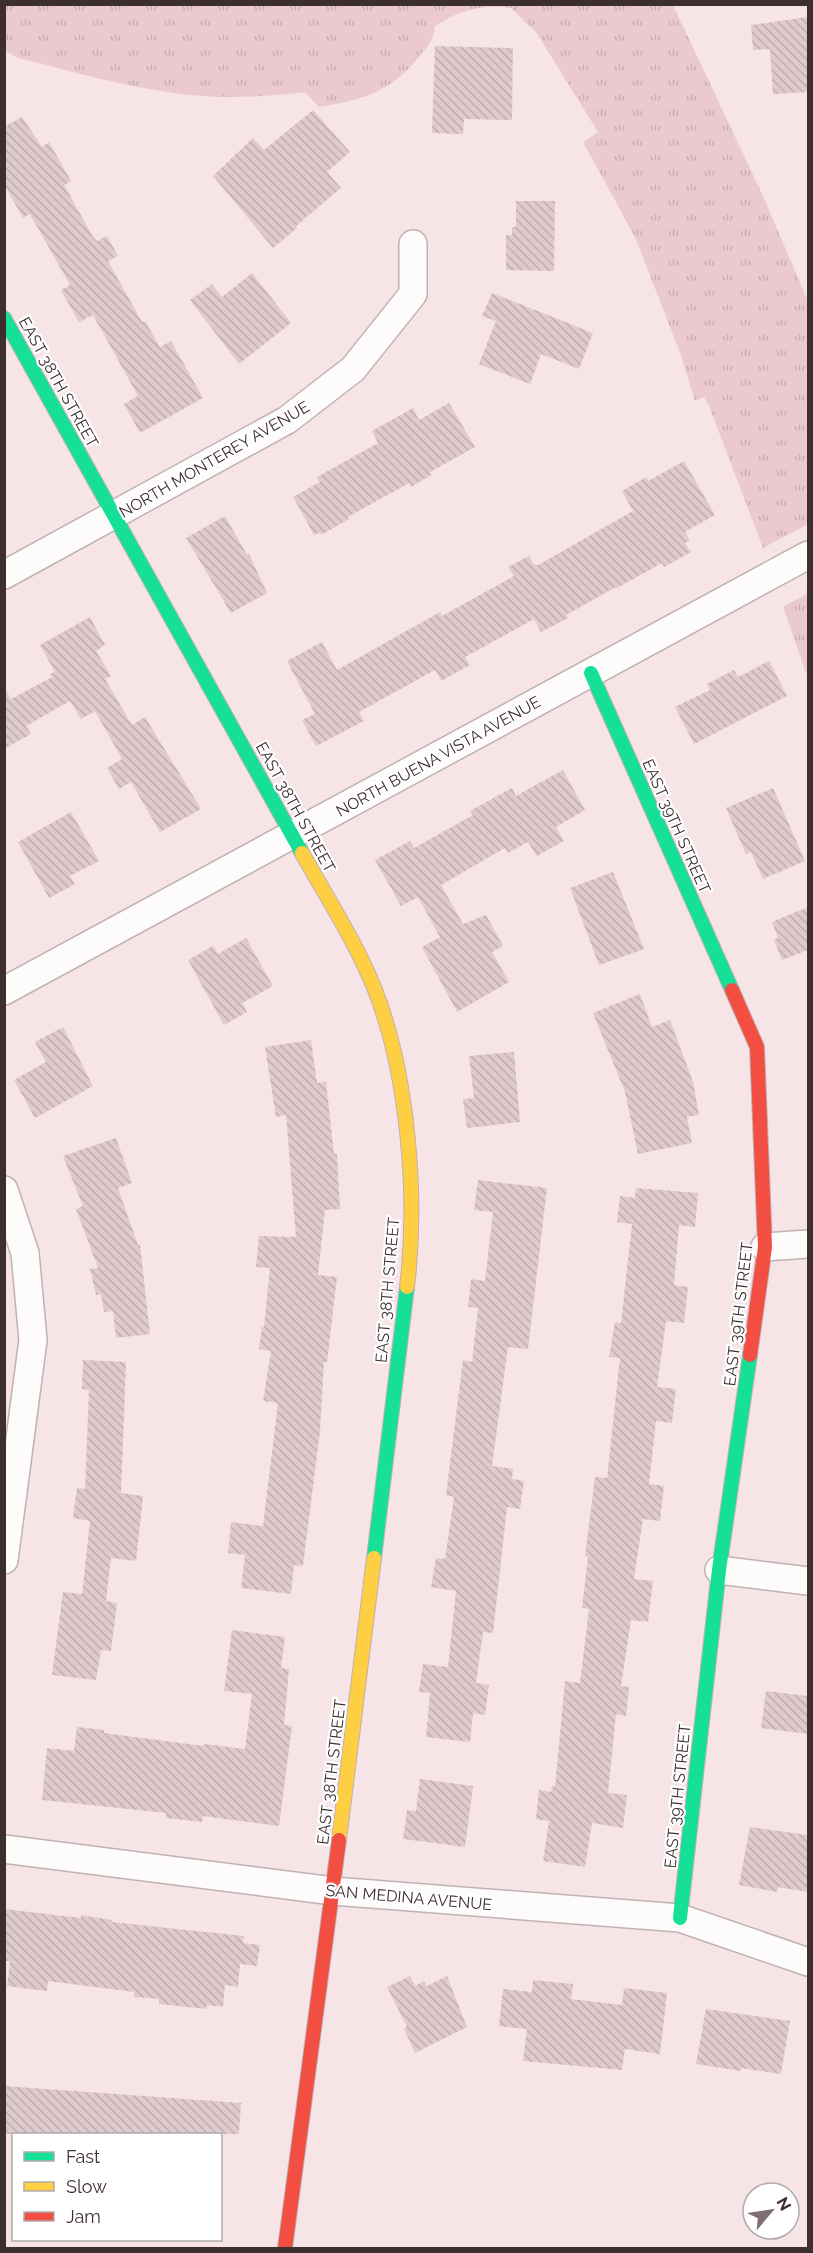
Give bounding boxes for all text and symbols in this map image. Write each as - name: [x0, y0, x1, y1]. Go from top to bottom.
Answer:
- street label: EAST 38TH STREET: [15, 314, 102, 451]
- street label: NORTH MONTEREY AVENUE: [116, 397, 313, 522]
- street label: NORTH BUENA VISTA AVENUE: [333, 692, 544, 821]
- street label: EAST 38TH STREET: [252, 739, 339, 876]
- street label: EAST 39TH STREET: [638, 756, 715, 897]
- street label: EAST 38TH STREET: [372, 1216, 403, 1364]
- street label: EAST 39TH STREET: [720, 1241, 757, 1387]
- street label: EAST 38TH STREET: [313, 1698, 350, 1846]
- street label: EAST 39TH STREET: [660, 1723, 695, 1869]
- street label: SAN MEDINA AVENUE: [325, 1881, 493, 1914]
- legend: [12, 2133, 222, 2241]
- text: Fast: [66, 2146, 100, 2167]
- text: Slow: [66, 2176, 107, 2197]
- north arrow: [741, 2181, 801, 2241]
- text: N: [772, 2194, 795, 2214]
- text: Jam: [66, 2206, 101, 2227]

